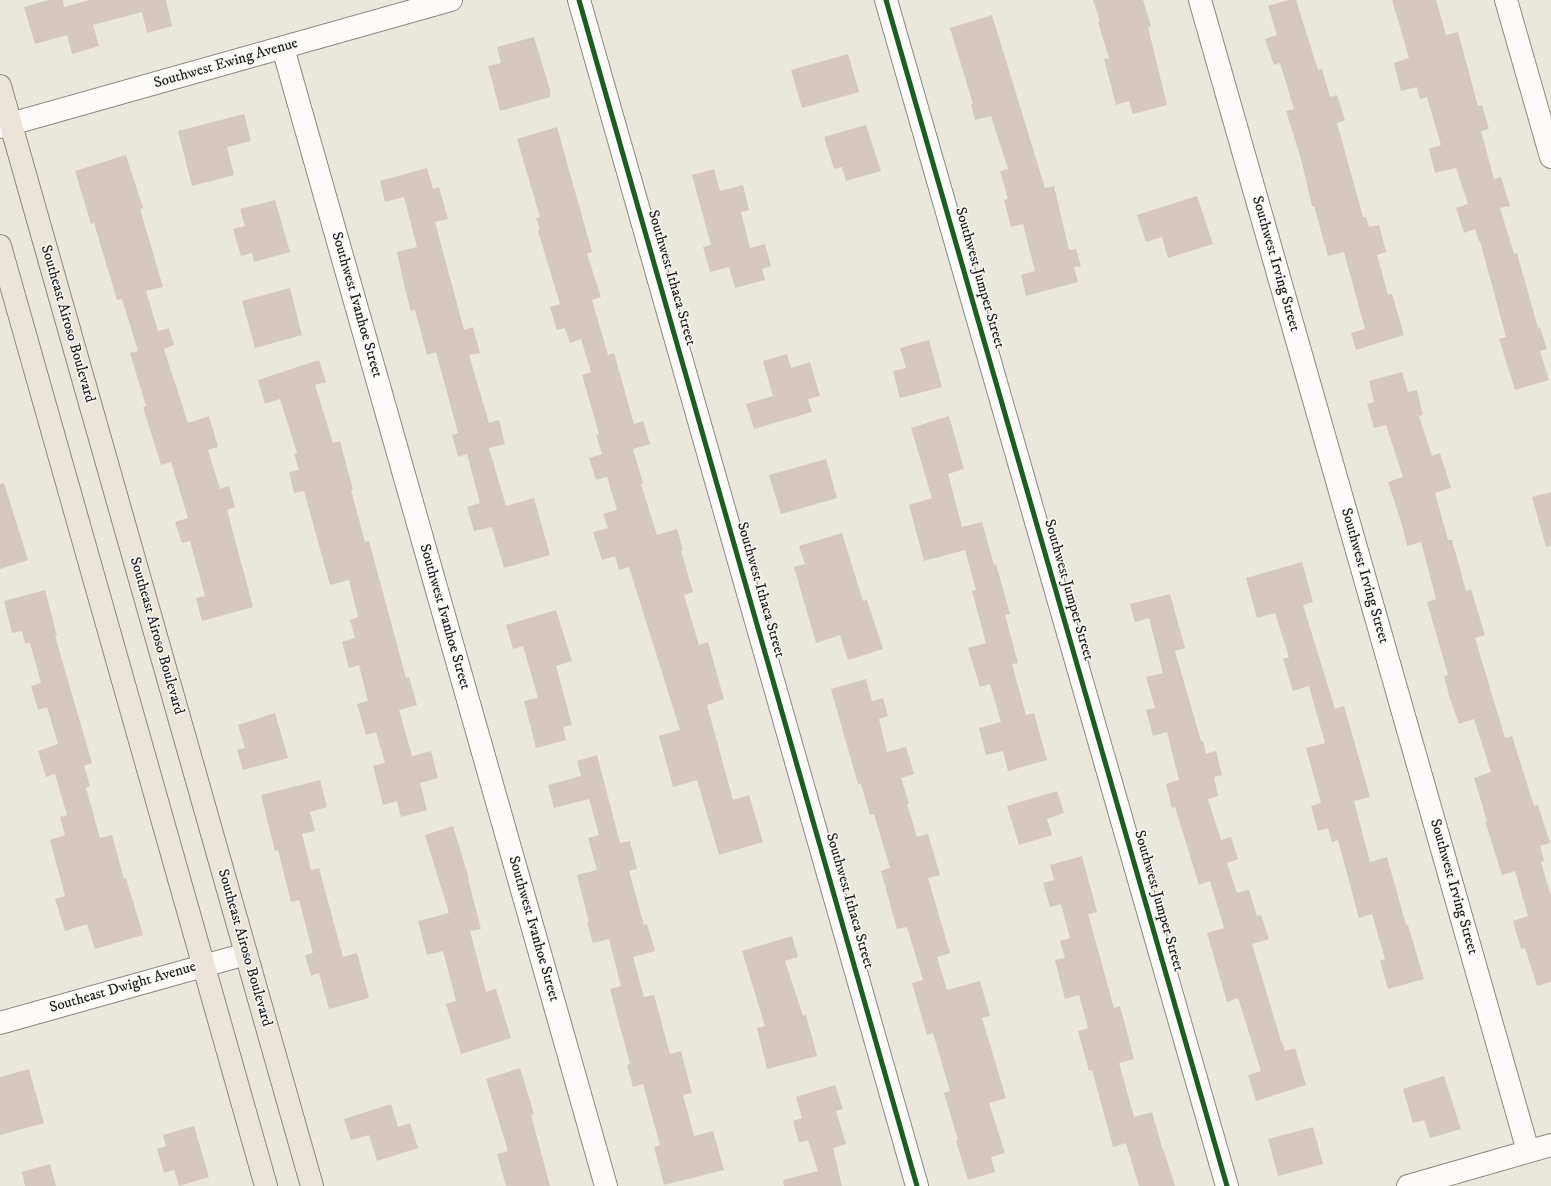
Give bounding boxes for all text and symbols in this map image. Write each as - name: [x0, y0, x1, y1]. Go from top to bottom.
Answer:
- street label: Southwest Ewing Avenue: [152, 35, 300, 93]
- street label: Southwest Irving Street: [1247, 194, 1303, 334]
- street label: Southwest Jumper Street: [950, 205, 1008, 351]
- street label: Southwest Ithaca Street: [643, 208, 699, 348]
- street label: Southwest Ivanhoe Street: [327, 230, 385, 380]
- street label: Southeast Airoso Boulevard: [36, 243, 98, 405]
- street label: Southwest Irving Street: [1336, 506, 1392, 646]
- street label: Southwest Jumper Street: [1039, 517, 1097, 663]
- street label: Southwest Ithaca Street: [732, 520, 788, 660]
- street label: Southwest Ivanhoe Street: [415, 542, 473, 692]
- street label: Southeast Airoso Boulevard: [125, 555, 187, 717]
- street label: Southwest Irving Street: [1425, 817, 1481, 957]
- street label: Southwest Jumper Street: [1129, 828, 1187, 974]
- street label: Southwest Ithaca Street: [821, 831, 877, 971]
- street label: Southwest Ivanhoe Street: [504, 854, 562, 1004]
- street label: Southeast Airoso Boulevard: [213, 867, 275, 1029]
- street label: Southeast Dwight Avenue: [48, 958, 198, 1018]

